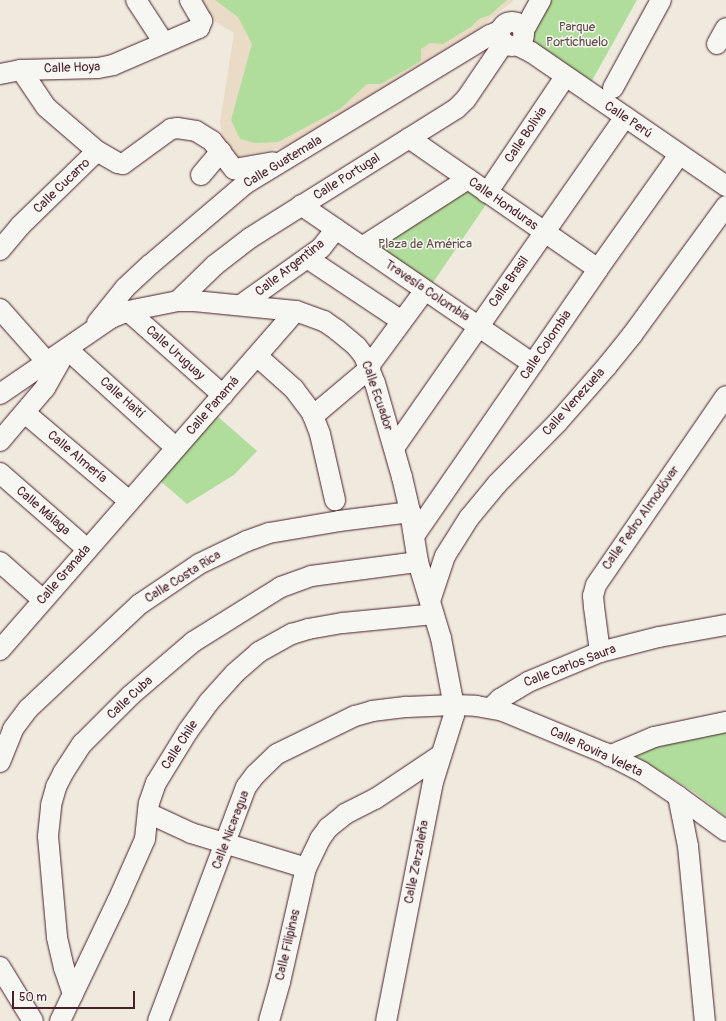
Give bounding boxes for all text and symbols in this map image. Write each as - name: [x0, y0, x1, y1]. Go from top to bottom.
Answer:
- park label: Parque Portichuelo: [546, 20, 608, 51]
- street label: Calle Hoya: [44, 59, 100, 77]
- street label: Calle Perú: [601, 98, 655, 142]
- street label: Calle Bolivia: [502, 104, 550, 166]
- street label: Calle Guatemala: [241, 133, 325, 191]
- street label: Calle Portugal: [311, 150, 383, 204]
- street label: Calle Cucarro: [30, 155, 94, 217]
- street label: Calle Honduras: [465, 174, 541, 234]
- street label: Calle Argentina: [252, 236, 328, 300]
- park label: Plaza de América: [378, 236, 472, 252]
- street label: Calle Brasil: [486, 253, 532, 311]
- street label: Travesía Colombia: [382, 257, 472, 325]
- street label: Calle Colombia: [517, 307, 575, 383]
- street label: Calle Uruguay: [142, 322, 208, 384]
- street label: Calle Ecuador: [358, 359, 396, 433]
- street label: Calle Venezuela: [539, 365, 609, 439]
- street label: Calle Panamá: [183, 373, 243, 439]
- street label: Calle Haití: [96, 374, 148, 422]
- street label: Calle Almería: [44, 427, 110, 487]
- street label: Calle Pedro Almodóvar: [599, 463, 683, 573]
- street label: Calle Málaga: [13, 483, 73, 539]
- street label: Calle Granada: [34, 542, 94, 608]
- street label: Calle Costa Rica: [142, 547, 224, 607]
- street label: Calle Carlos Saura: [522, 641, 618, 691]
- street label: Calle Cuba: [104, 673, 156, 723]
- street label: Calle Chile: [158, 717, 202, 773]
- street label: Calle Rovira Veleta: [547, 724, 645, 780]
- street label: Calle Nicaragua: [209, 788, 253, 872]
- street label: Calle Zarzaleña: [401, 819, 433, 905]
- street label: Calle Filipinas: [272, 908, 304, 982]
- scale bar: [14, 983, 137, 1009]
- text: 50 m: [19, 990, 47, 1005]

